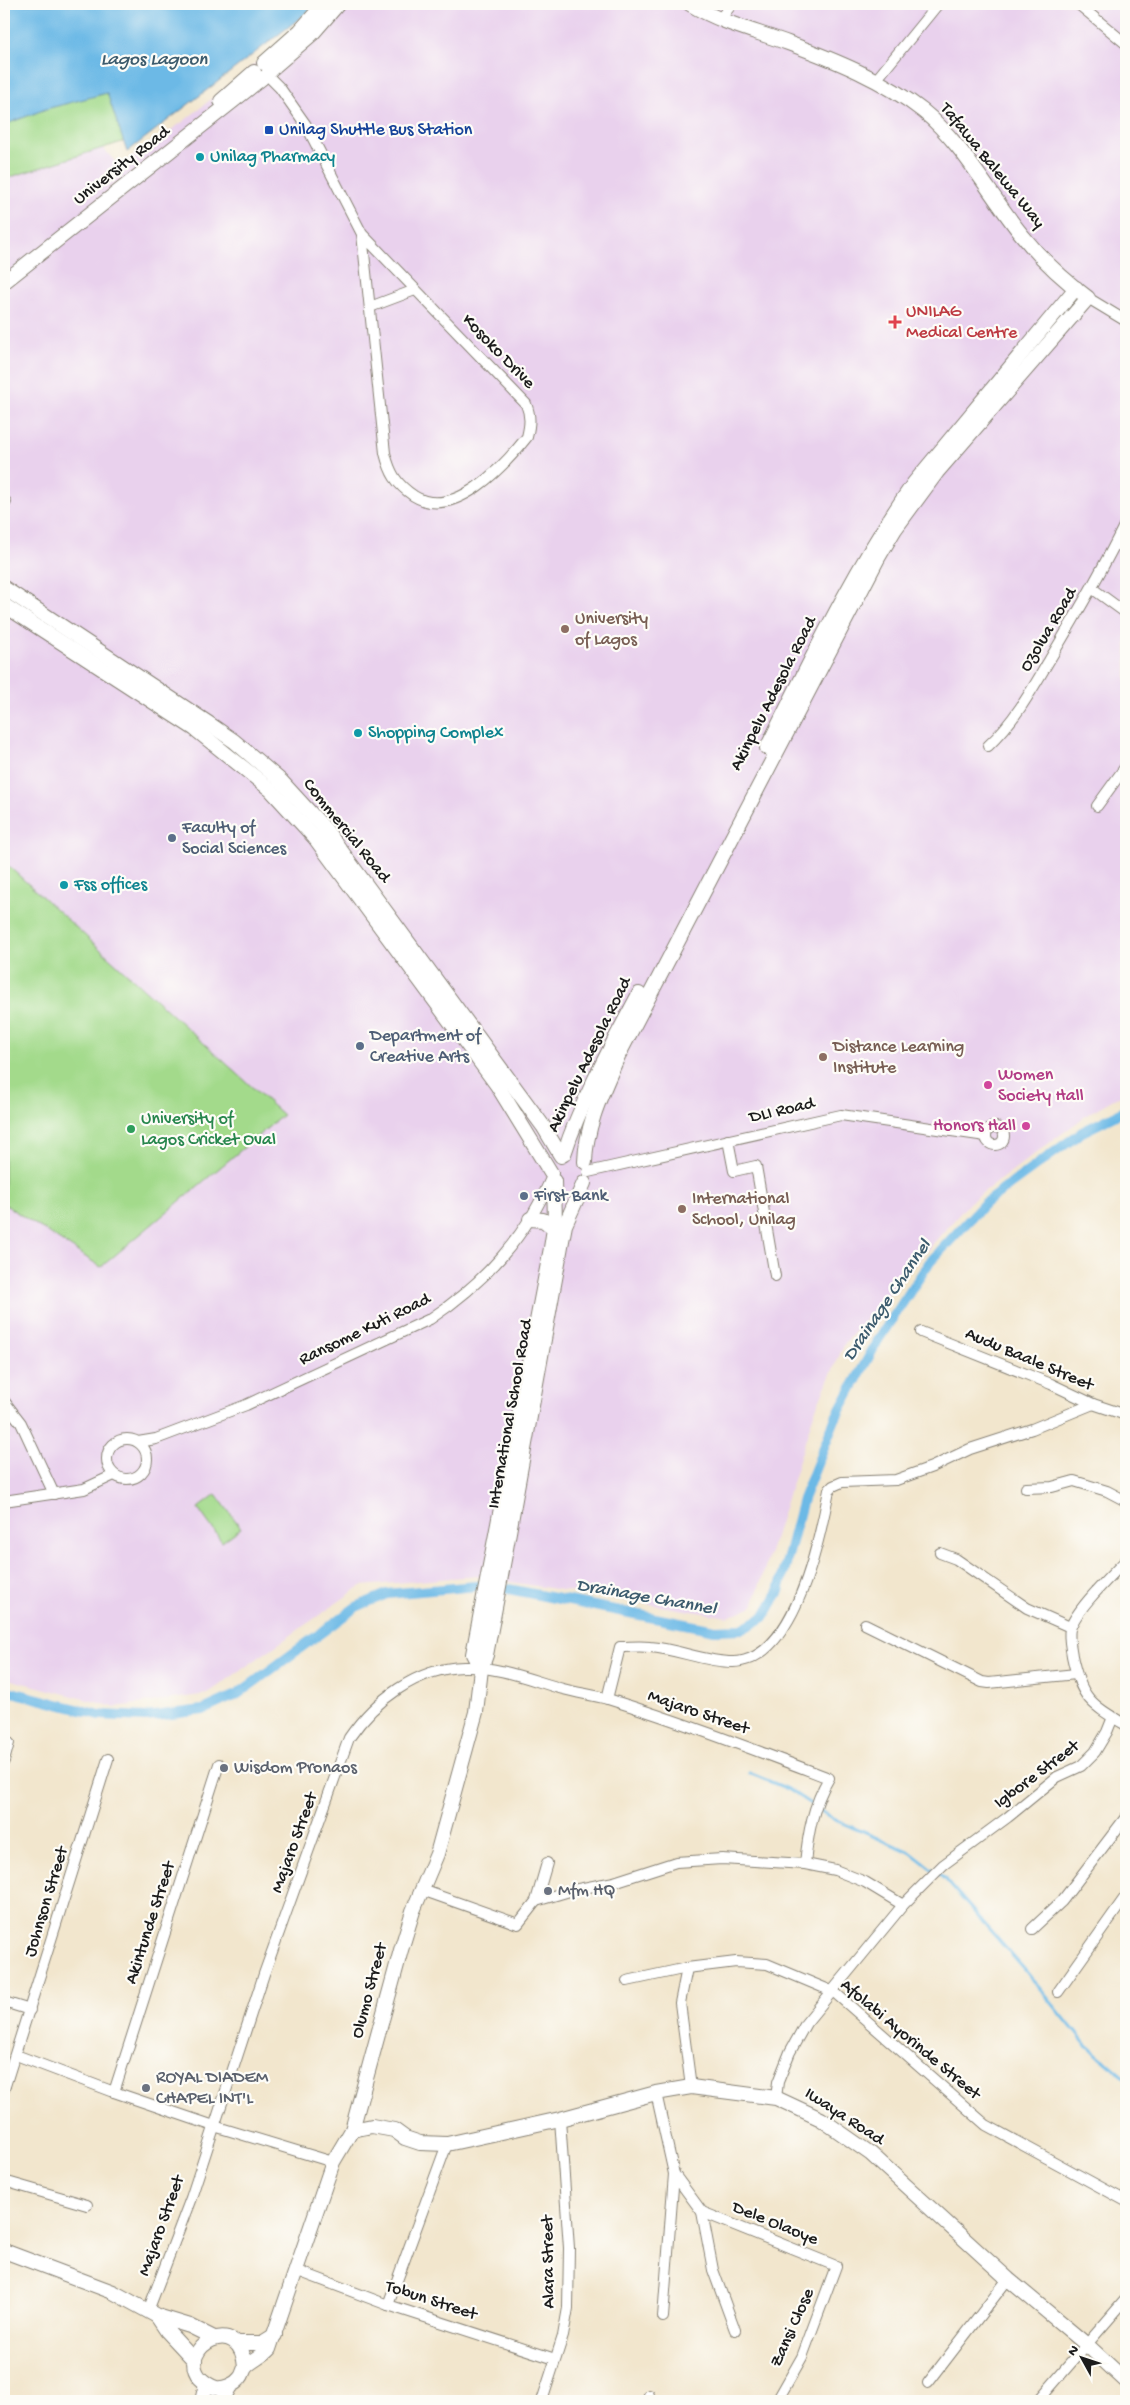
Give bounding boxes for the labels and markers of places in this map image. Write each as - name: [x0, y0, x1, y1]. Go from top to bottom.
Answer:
- place label: Unilag Shuttle Bus Station: [279, 120, 473, 141]
- marker: Unilag Shuttle Bus Station: [263, 124, 275, 136]
- place label: Unilag Pharmacy: [210, 147, 335, 168]
- marker: Unilag Pharmacy: [194, 151, 206, 163]
- place label: UNILAG Medical Centre: [906, 302, 1018, 344]
- marker: UNILAG Medical Centre: [888, 315, 902, 329]
- place label: University of Lagos: [575, 609, 648, 651]
- marker: University of Lagos: [559, 623, 571, 635]
- place label: Shopping Complex: [368, 723, 504, 744]
- marker: Shopping Complex: [352, 727, 364, 739]
- place label: Faculty of Social Sciences: [181, 818, 288, 860]
- marker: Faculty of Social Sciences: [166, 832, 178, 844]
- place label: Fss offices: [73, 875, 148, 896]
- marker: Fss offices: [58, 879, 70, 891]
- place label: Department of Creative Arts: [369, 1026, 482, 1068]
- place label: Distance Learning Institute: [832, 1037, 964, 1079]
- marker: Department of Creative Arts: [354, 1040, 366, 1052]
- marker: Distance Learning Institute: [817, 1051, 829, 1063]
- place label: Women Society Hall: [998, 1065, 1084, 1107]
- marker: Women Society Hall: [982, 1079, 994, 1091]
- place label: University of Lagos Cricket Oval: [141, 1109, 276, 1151]
- place label: Honors Hall: [933, 1116, 1016, 1137]
- marker: Honors Hall: [1020, 1120, 1032, 1132]
- marker: University of Lagos Cricket Oval: [125, 1123, 137, 1135]
- place label: First Bank: [533, 1186, 609, 1207]
- place label: International School, Unilag: [692, 1189, 796, 1231]
- marker: First Bank: [518, 1190, 530, 1202]
- marker: International School, Unilag: [676, 1203, 688, 1215]
- place label: Wisdom Pronaos: [234, 1758, 358, 1779]
- marker: Wisdom Pronaos: [218, 1762, 230, 1774]
- place label: Mfm HQ: [558, 1881, 615, 1902]
- marker: Mfm HQ: [542, 1885, 554, 1897]
- place label: ROYAL DIADEM CHAPEL INT'L: [156, 2068, 269, 2110]
- marker: ROYAL DIADEM CHAPEL INT'L: [140, 2082, 152, 2094]

